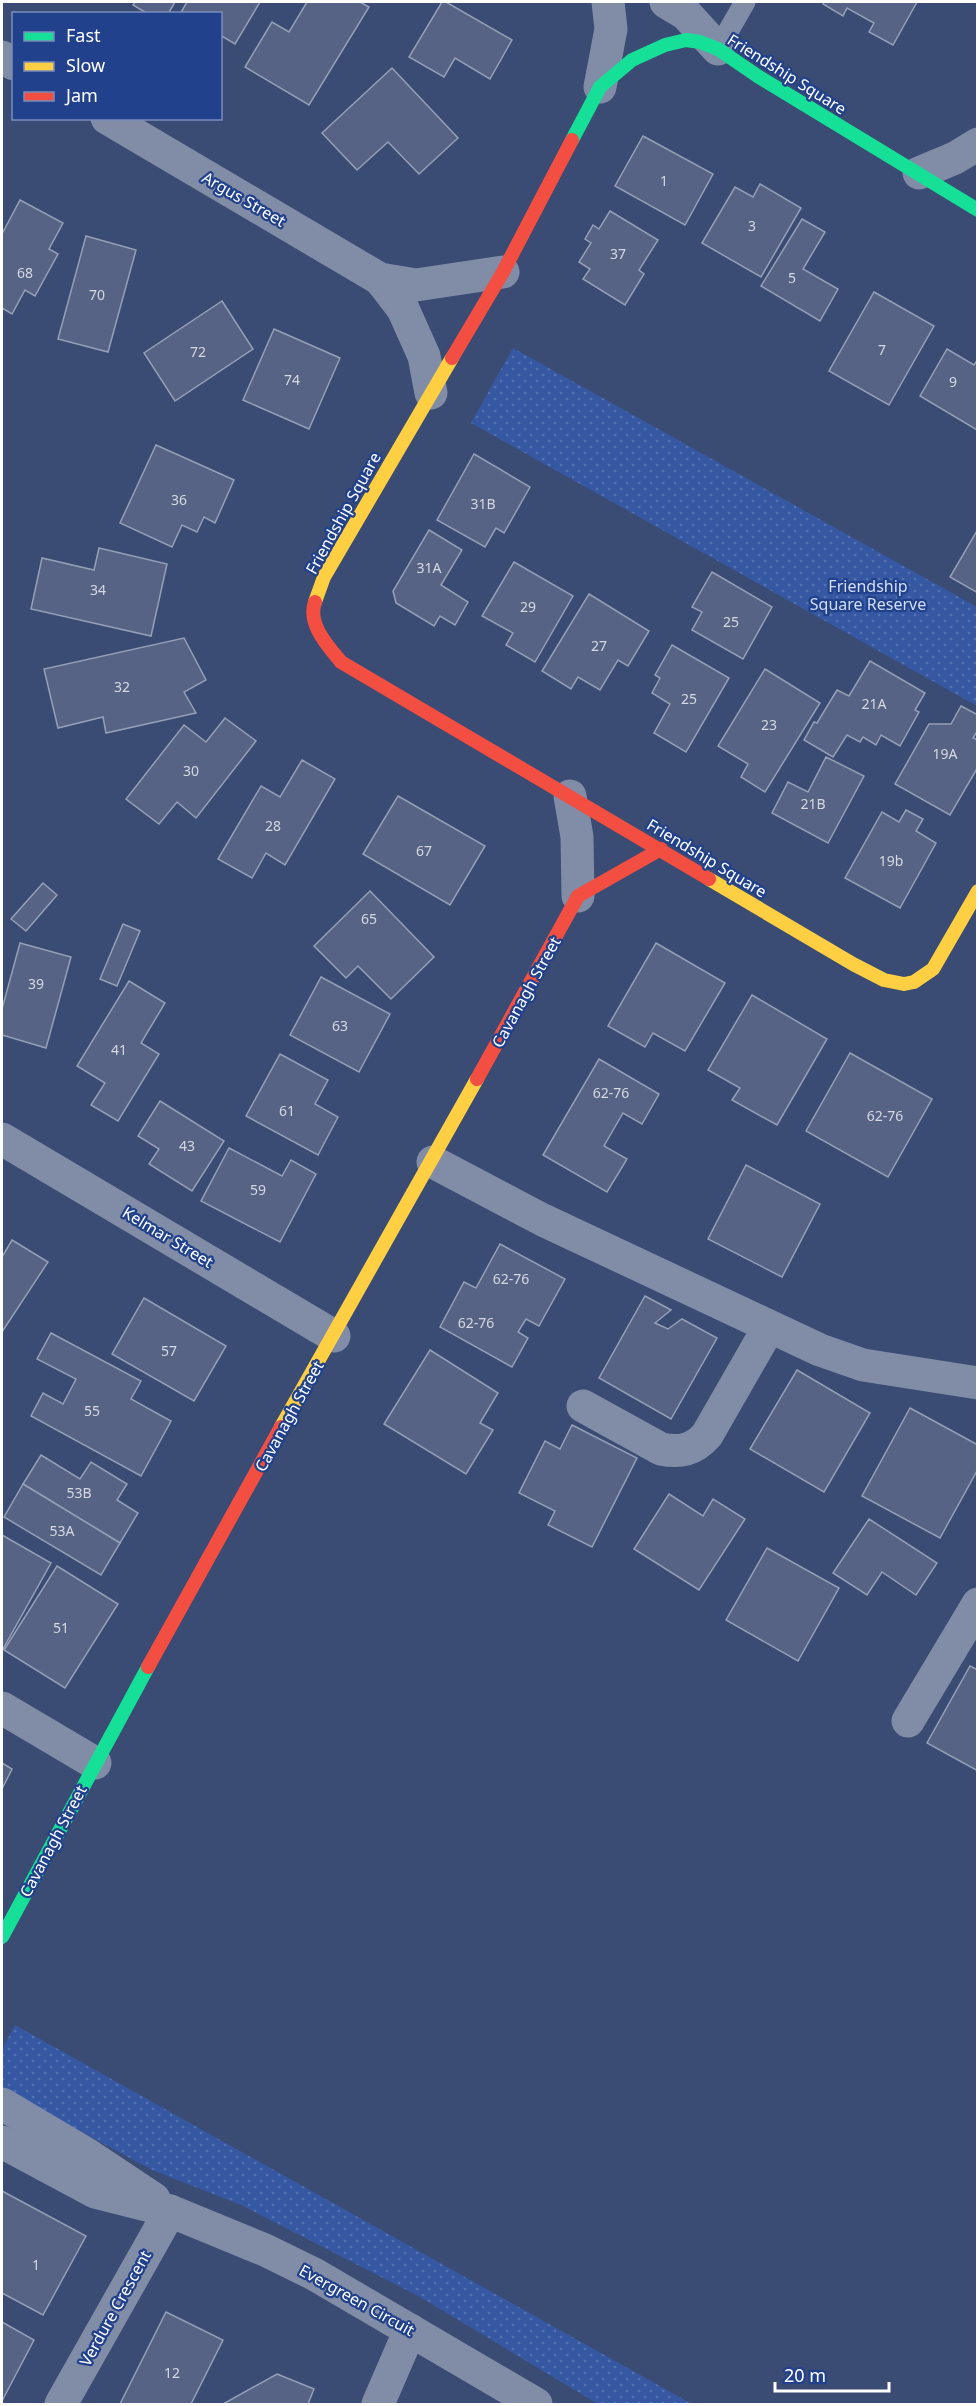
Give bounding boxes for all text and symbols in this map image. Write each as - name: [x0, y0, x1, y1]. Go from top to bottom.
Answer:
- legend: [12, 12, 222, 120]
- text: Fast: [66, 23, 101, 47]
- street label: Friendship Square: [723, 29, 851, 119]
- text: Slow: [66, 53, 105, 77]
- text: Jam: [64, 83, 98, 107]
- street label: Argus Street: [198, 166, 290, 232]
- house number: 1: [660, 171, 668, 190]
- house number: 3: [748, 216, 756, 235]
- house number: 37: [610, 244, 626, 263]
- house number: 68: [17, 263, 33, 282]
- house number: 5: [788, 268, 796, 287]
- house number: 70: [89, 285, 105, 304]
- house number: 7: [878, 340, 886, 359]
- house number: 72: [190, 342, 206, 361]
- house number: 74: [284, 370, 300, 389]
- house number: 9: [949, 372, 957, 391]
- street label: Friendship Square: [300, 448, 386, 578]
- house number: 36: [171, 490, 187, 509]
- house number: 31B: [470, 494, 496, 513]
- house number: 31A: [417, 558, 442, 577]
- park label: Friendship Square Reserve: [810, 575, 926, 615]
- house number: 34: [90, 580, 106, 599]
- house number: 29: [520, 597, 536, 616]
- house number: 25: [723, 612, 739, 631]
- house number: 27: [591, 636, 607, 655]
- house number: 32: [114, 677, 130, 696]
- house number: 25: [681, 689, 697, 708]
- house number: 21A: [862, 694, 887, 713]
- house number: 23: [761, 715, 777, 734]
- house number: 19A: [933, 744, 958, 763]
- house number: 30: [183, 761, 199, 780]
- house number: 21B: [800, 794, 826, 813]
- street label: Friendship Square: [643, 813, 771, 903]
- house number: 28: [265, 816, 281, 835]
- house number: 67: [416, 841, 432, 860]
- house number: 19b: [879, 851, 903, 870]
- house number: 65: [361, 909, 377, 928]
- street label: Cavanagh Street: [486, 932, 566, 1051]
- house number: 39: [28, 974, 44, 993]
- house number: 63: [332, 1016, 348, 1035]
- house number: 41: [111, 1040, 127, 1059]
- house number: 62-76: [593, 1083, 629, 1102]
- house number: 61: [279, 1101, 295, 1120]
- house number: 62-76: [867, 1106, 903, 1125]
- house number: 43: [179, 1136, 195, 1155]
- house number: 59: [250, 1180, 266, 1199]
- street label: Kelmar Street: [118, 1201, 218, 1273]
- house number: 62-76: [493, 1269, 529, 1288]
- house number: 62-76: [458, 1313, 494, 1332]
- house number: 57: [161, 1341, 177, 1360]
- street label: Cavanagh Street: [249, 1356, 329, 1475]
- house number: 55: [84, 1401, 100, 1420]
- house number: 53B: [66, 1483, 92, 1502]
- house number: 53A: [50, 1521, 75, 1540]
- house number: 51: [53, 1618, 69, 1637]
- street label: Cavanagh Street: [14, 1781, 92, 1901]
- street label: Verdure Crescent: [74, 2246, 156, 2370]
- house number: 1: [32, 2255, 40, 2274]
- street label: Evergreen Circuit: [295, 2259, 419, 2341]
- scale bar: [775, 2355, 889, 2393]
- house number: 12: [164, 2363, 180, 2382]
- text: 20 m: [784, 2363, 826, 2387]

